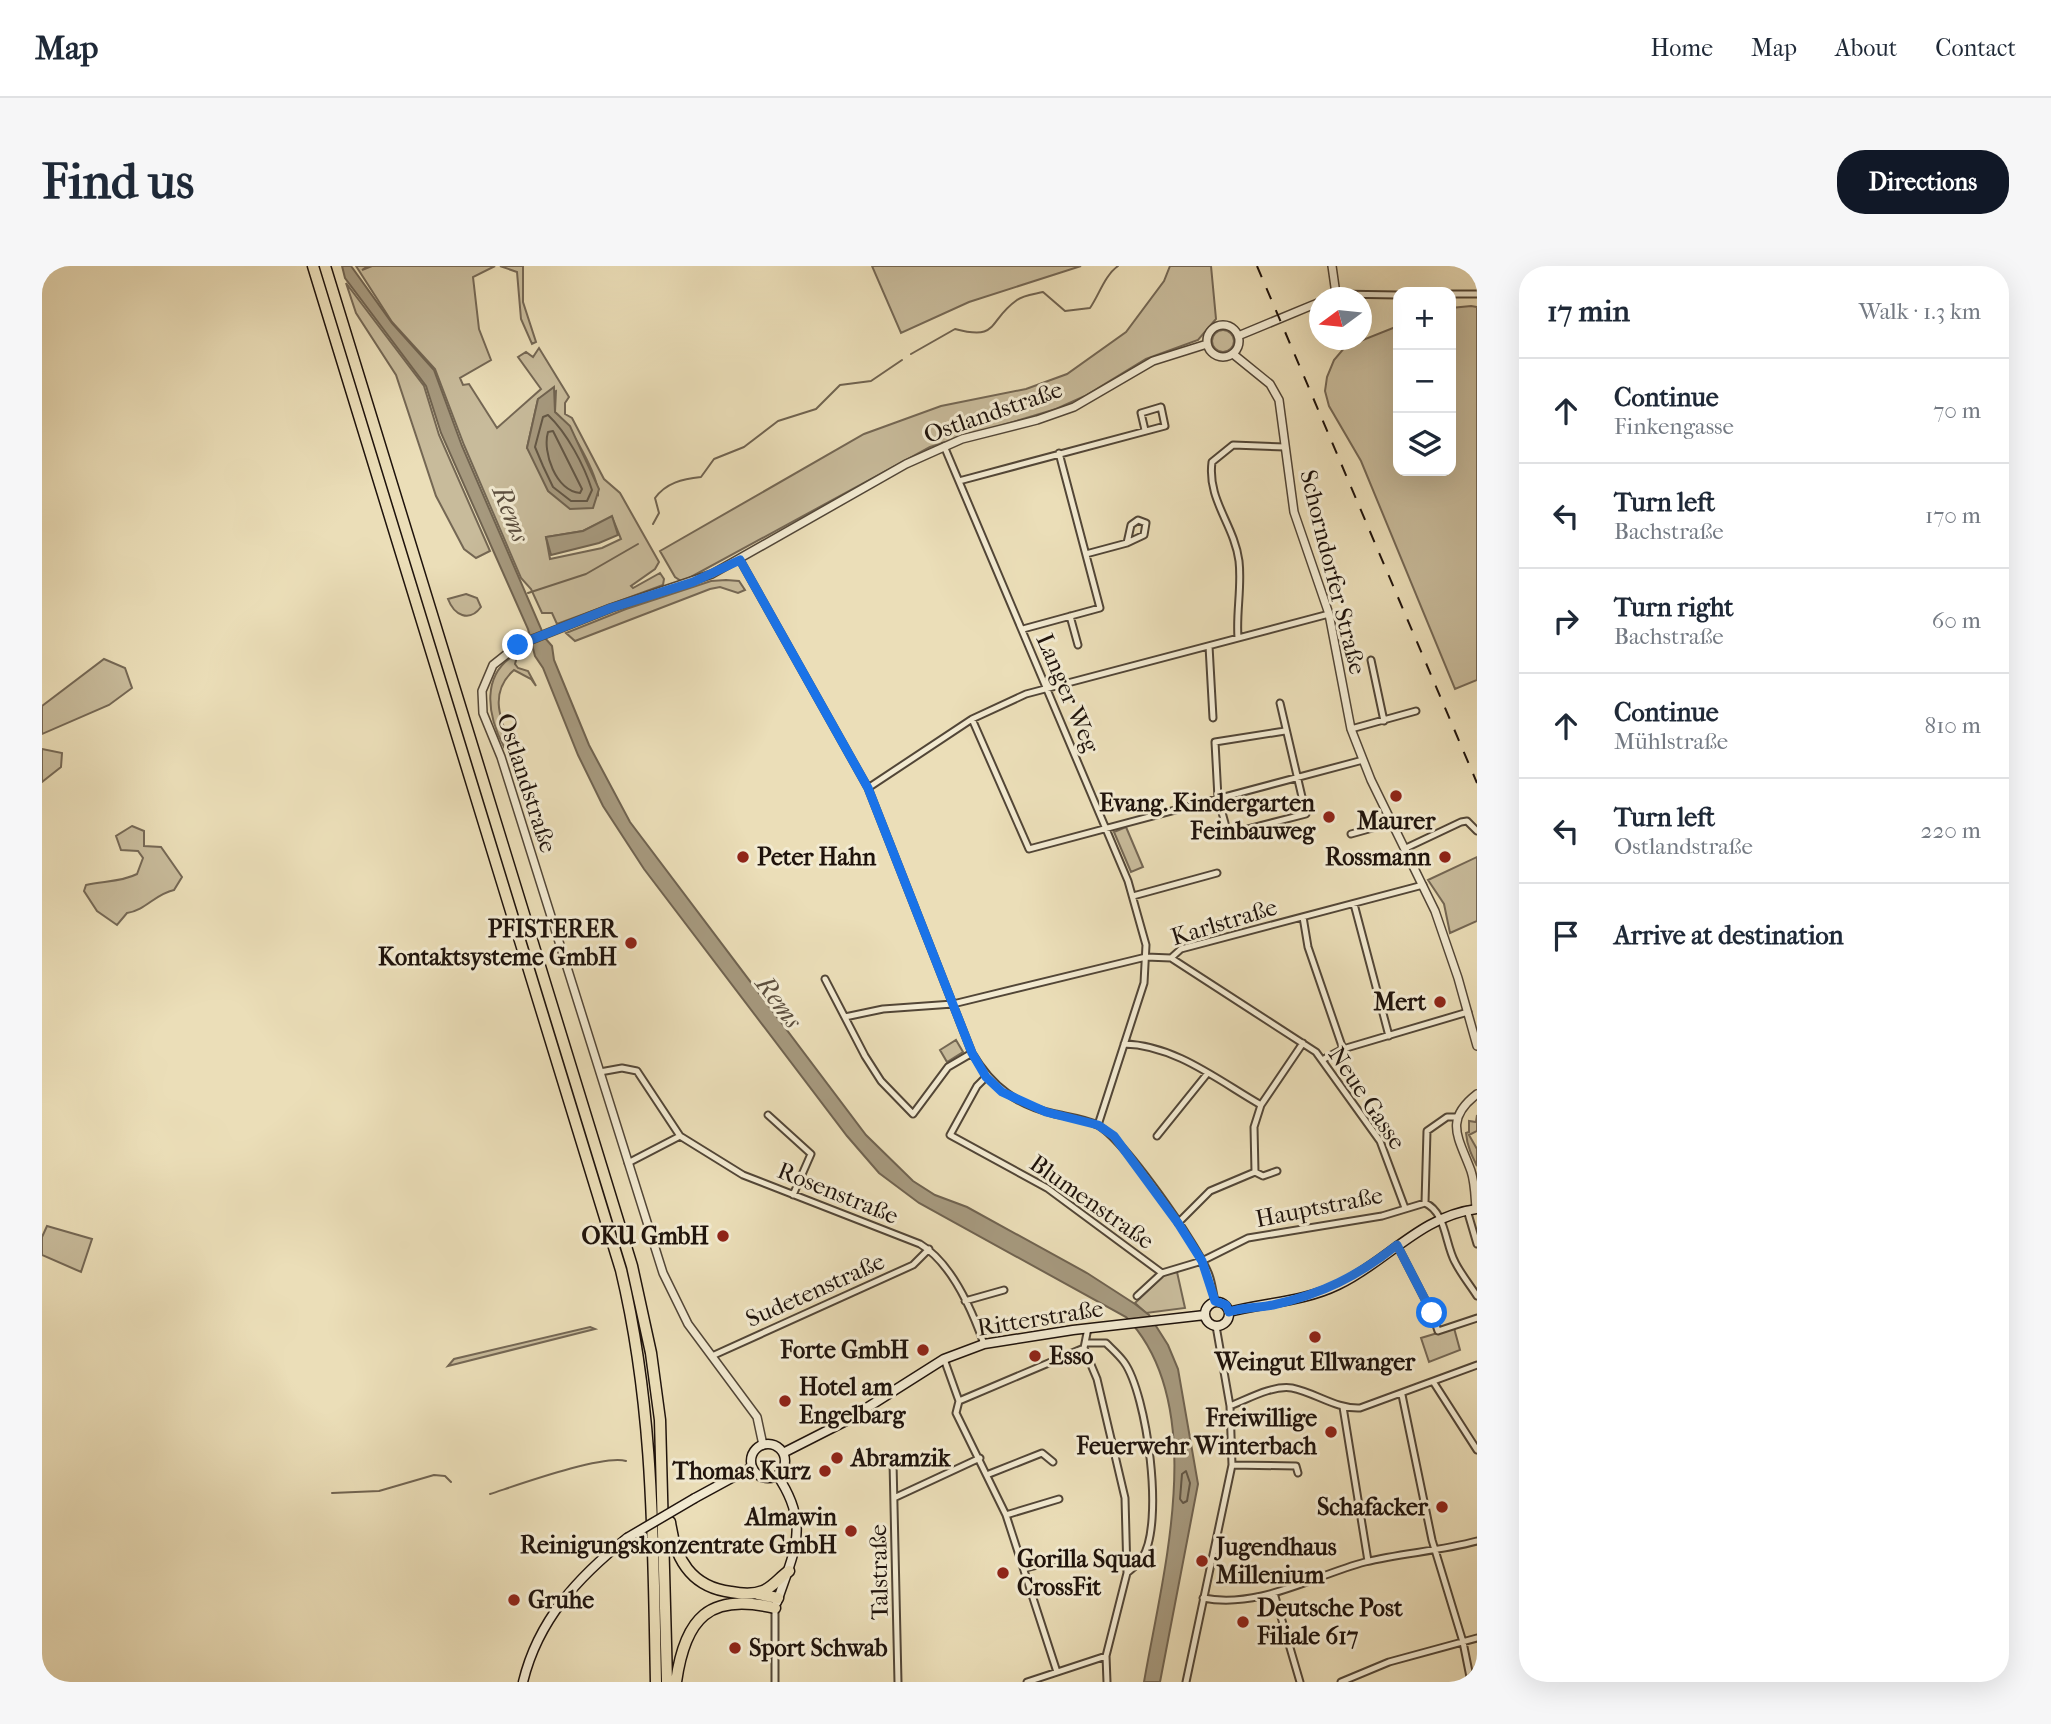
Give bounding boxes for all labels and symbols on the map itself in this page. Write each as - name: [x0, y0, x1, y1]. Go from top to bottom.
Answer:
- north arrow: [1309, 287, 1372, 350]
- street label: Ostlandstraße: [920, 375, 1066, 449]
- street label: Schorndorfer Straße: [1294, 467, 1372, 677]
- water label: Rems: [485, 479, 537, 548]
- route end: [502, 629, 533, 660]
- street label: Langer Weg: [1030, 629, 1106, 758]
- street label: Ostlandstraße: [491, 710, 563, 856]
- marker: Maurer: [1388, 788, 1404, 804]
- place label: Evang. Kindergarten Feinbauweg: [1099, 789, 1316, 845]
- place label: Maurer: [1357, 807, 1436, 835]
- marker: Evang. Kindergarten Feinbauweg: [1321, 809, 1337, 825]
- place label: Peter Hahn: [757, 843, 877, 871]
- place label: Rossmann: [1325, 843, 1432, 871]
- marker: Peter Hahn: [735, 849, 751, 865]
- marker: Rossmann: [1437, 849, 1453, 865]
- street label: Karlstraße: [1168, 893, 1280, 951]
- place label: PFISTERER Kontaktsysteme GmbH: [378, 915, 619, 971]
- marker: PFISTERER Kontaktsysteme GmbH: [623, 935, 639, 951]
- water label: Rems: [748, 968, 809, 1035]
- place label: Mert: [1374, 988, 1426, 1016]
- marker: Mert: [1432, 994, 1448, 1010]
- street label: Neue Gasse: [1322, 1041, 1412, 1155]
- street label: Blumenstraße: [1025, 1149, 1160, 1255]
- street label: Rosenstraße: [774, 1156, 903, 1230]
- street label: Hauptstraße: [1253, 1181, 1385, 1233]
- place label: OKU GmbH: [581, 1222, 709, 1250]
- marker: OKU GmbH: [715, 1228, 731, 1244]
- street label: Sudetenstraße: [741, 1247, 889, 1333]
- street label: Ritterstraße: [975, 1294, 1105, 1342]
- route start: [1416, 1297, 1447, 1328]
- marker: Weingut Ellwanger: [1307, 1329, 1323, 1345]
- place label: Forte GmbH: [779, 1336, 909, 1364]
- marker: Forte GmbH: [915, 1342, 931, 1358]
- place label: Esso: [1049, 1342, 1094, 1370]
- marker: Esso: [1027, 1348, 1043, 1364]
- place label: Weingut Ellwanger: [1214, 1348, 1416, 1376]
- place label: Hotel am Engelbarg: [799, 1373, 906, 1429]
- marker: Hotel am Engelbarg: [777, 1393, 793, 1409]
- place label: Freiwillige Feuerwehr Winterbach: [1075, 1404, 1318, 1460]
- marker: Freiwillige Feuerwehr Winterbach: [1323, 1424, 1339, 1440]
- place label: Abramzik: [849, 1444, 951, 1472]
- marker: Abramzik: [829, 1450, 845, 1466]
- place label: Thomas Kurz: [671, 1457, 811, 1485]
- marker: Thomas Kurz: [817, 1463, 833, 1479]
- place label: Schafacker: [1317, 1493, 1429, 1521]
- marker: Schafacker: [1434, 1499, 1450, 1515]
- place label: Almawin Reinigungskonzentrate GmbH: [520, 1503, 838, 1559]
- marker: Almawin Reinigungskonzentrate GmbH: [843, 1523, 859, 1539]
- street label: Talstraße: [864, 1524, 894, 1620]
- place label: Jugendhaus Millenium: [1214, 1533, 1337, 1589]
- place label: Gorilla Squad CrossFit: [1017, 1545, 1156, 1601]
- marker: Jugendhaus Millenium: [1194, 1553, 1210, 1569]
- marker: Gorilla Squad CrossFit: [995, 1565, 1011, 1581]
- place label: Gruhe: [528, 1586, 594, 1614]
- marker: Gruhe: [506, 1592, 522, 1608]
- place label: Deutsche Post Filiale 617: [1256, 1594, 1403, 1650]
- marker: Deutsche Post Filiale 617: [1235, 1614, 1251, 1630]
- place label: Sport Schwab: [749, 1634, 888, 1662]
- marker: Sport Schwab: [727, 1640, 743, 1656]

